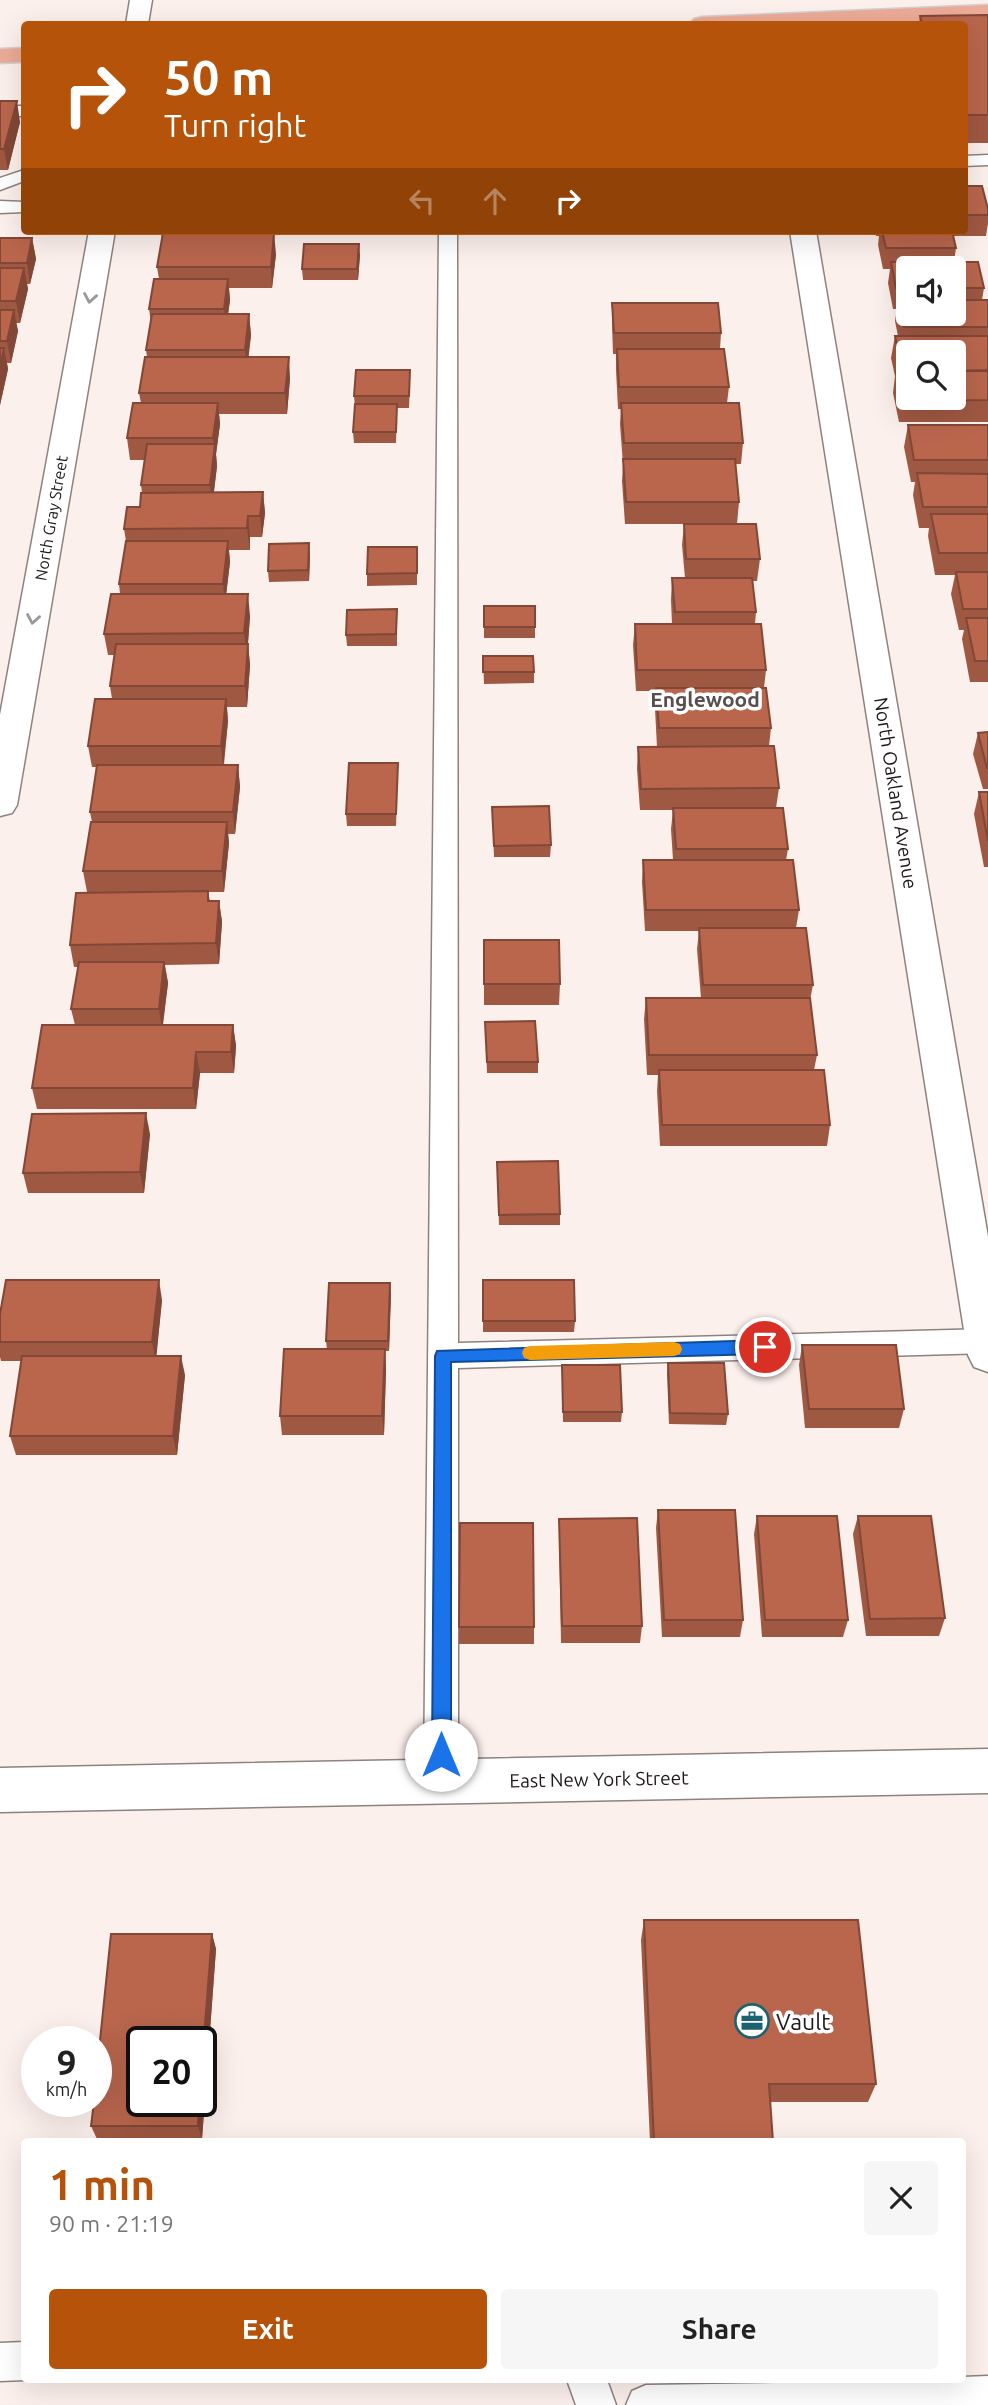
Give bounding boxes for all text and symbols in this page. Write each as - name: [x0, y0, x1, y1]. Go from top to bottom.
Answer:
- icon: right: [49, 49, 140, 140]
- text: 50 m: [164, 49, 273, 104]
- text: Turn right: [164, 107, 306, 143]
- icon: left: [403, 182, 441, 220]
- icon: ahead: [476, 182, 514, 220]
- icon: right: [549, 182, 587, 220]
- map controls: [896, 256, 966, 410]
- button: sound: [896, 256, 966, 326]
- one-way arrow: [83, 292, 98, 304]
- button: search: [896, 340, 966, 410]
- street label: North Gray Street: [31, 453, 71, 582]
- one-way arrow: [26, 613, 41, 625]
- district label: Englewood: [650, 687, 760, 711]
- street label: North Oakland Avenue: [870, 696, 922, 890]
- pin: [735, 1317, 795, 1377]
- icon: arrive: [746, 1328, 784, 1366]
- position arrow: [404, 1718, 478, 1792]
- street label: East New York Street: [509, 1766, 689, 1792]
- office icon: Vault: [733, 2002, 771, 2040]
- place label: Vault: [776, 2009, 830, 2034]
- speed limit sign: 20: [126, 2026, 217, 2117]
- text: 9: [57, 2042, 76, 2082]
- text: km/h: [46, 2079, 87, 2099]
- text: 1 min: [49, 2161, 155, 2208]
- button: close: [864, 2161, 938, 2235]
- text: 90 m · 21:19: [49, 2211, 174, 2236]
- button: Exit: [49, 2289, 487, 2369]
- button: Share: [501, 2289, 938, 2369]

